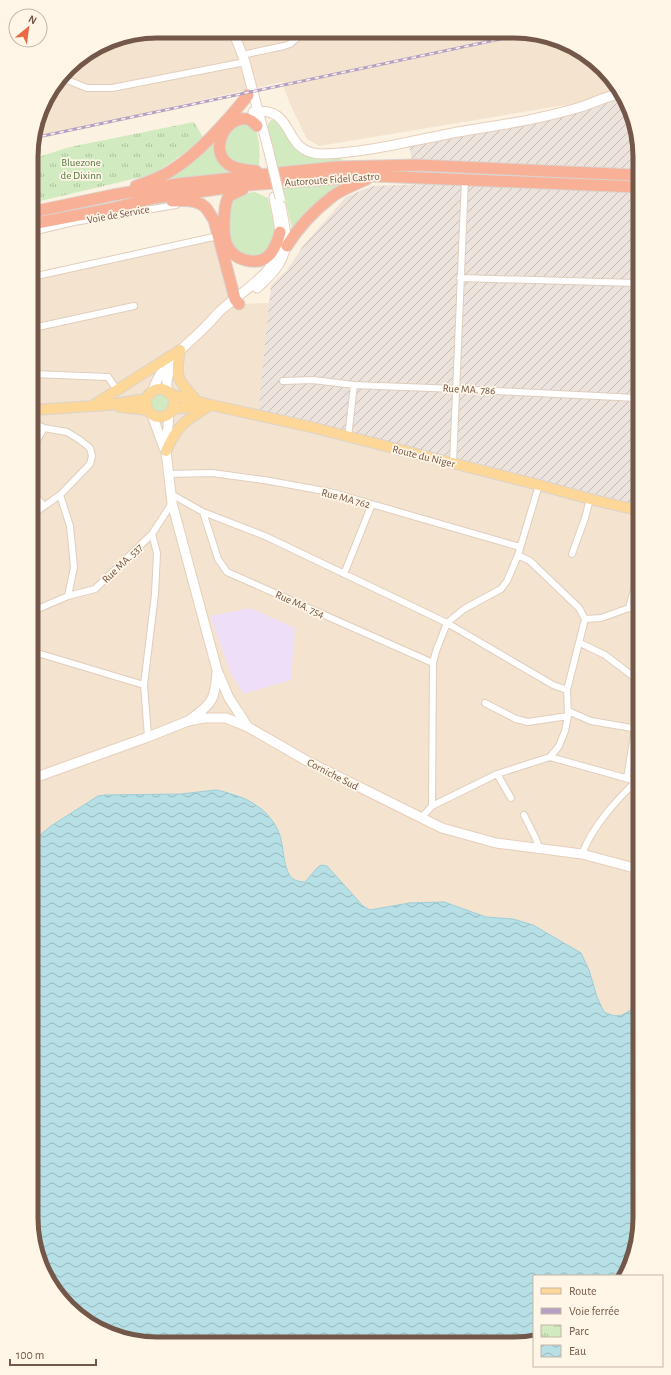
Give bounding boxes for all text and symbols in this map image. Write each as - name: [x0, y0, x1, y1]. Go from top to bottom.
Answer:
- north arrow: [8, 8, 48, 48]
- text: N: [27, 13, 39, 26]
- park label: Bluezone de Dixinn: [60, 157, 102, 181]
- street label: Autoroute Fidel Castro: [284, 171, 380, 188]
- street label: Voie de Service: [86, 204, 150, 225]
- street label: Rue MA. 786: [442, 383, 496, 396]
- street label: Route du Niger: [391, 443, 457, 470]
- street label: Rue MA 762: [320, 487, 371, 510]
- street label: Rue MA. 537: [100, 541, 145, 585]
- street label: Rue MA. 754: [274, 589, 326, 620]
- street label: Corniche Sud: [305, 757, 360, 792]
- legend: [533, 1275, 663, 1367]
- text: Route: [569, 1285, 596, 1297]
- text: Voie ferrée: [569, 1305, 619, 1317]
- text: Parc: [569, 1325, 589, 1337]
- scale bar: [10, 1341, 96, 1367]
- text: Eau: [569, 1345, 586, 1357]
- text: 100 m: [16, 1349, 44, 1361]

